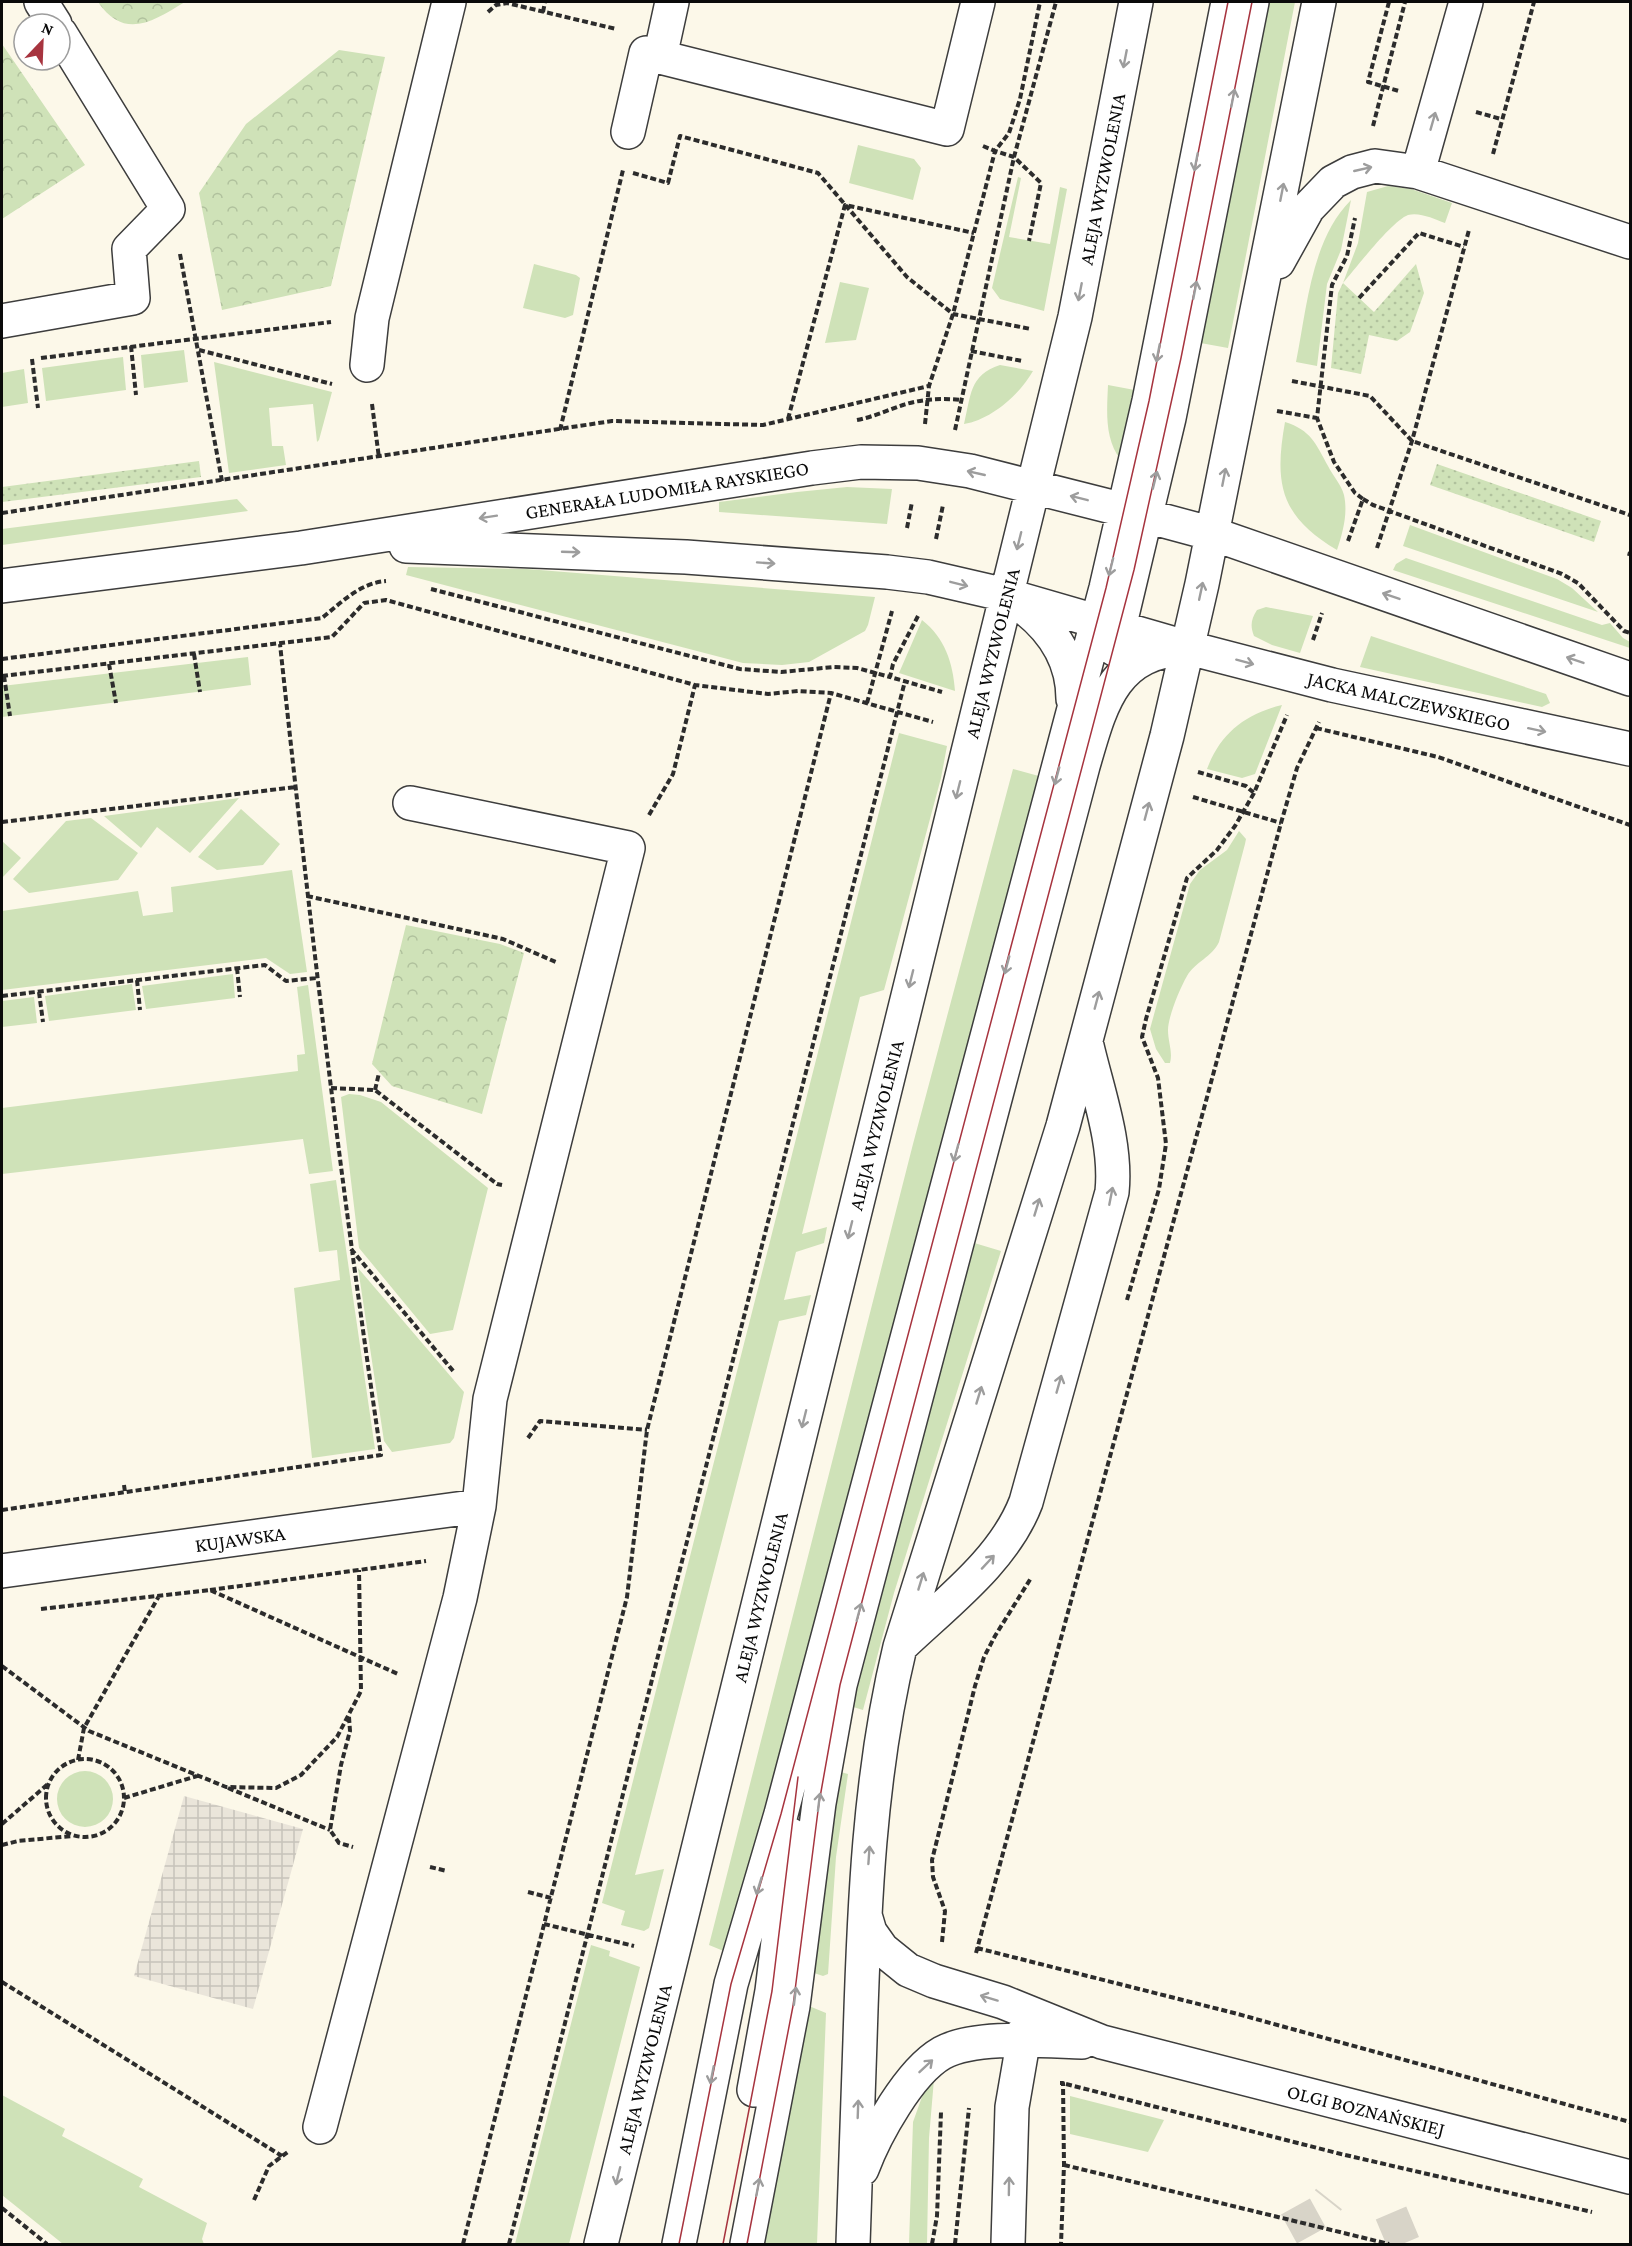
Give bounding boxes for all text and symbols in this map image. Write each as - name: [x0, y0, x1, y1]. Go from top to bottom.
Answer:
- north arrow: [12, 12, 72, 72]
- text: N: [39, 19, 56, 39]
- one-way arrow: [1119, 49, 1130, 68]
- one-way arrow: [1227, 89, 1239, 108]
- street label: ALEJA WYZWOLENIA: [1075, 91, 1131, 267]
- one-way arrow: [1428, 112, 1439, 131]
- one-way arrow: [1190, 152, 1201, 171]
- one-way arrow: [1353, 163, 1372, 174]
- one-way arrow: [1277, 183, 1288, 202]
- one-way arrow: [1190, 280, 1201, 300]
- one-way arrow: [1074, 281, 1085, 301]
- one-way arrow: [1152, 344, 1164, 363]
- street label: GENERAŁA LUDOMIŁA RAYSKIEGO: [524, 457, 810, 523]
- one-way arrow: [967, 466, 986, 478]
- one-way arrow: [1219, 467, 1230, 487]
- one-way arrow: [1149, 471, 1161, 490]
- one-way arrow: [1069, 492, 1088, 504]
- one-way arrow: [479, 512, 499, 523]
- one-way arrow: [1013, 531, 1025, 550]
- one-way arrow: [560, 546, 580, 557]
- one-way arrow: [1104, 557, 1116, 576]
- one-way arrow: [755, 558, 775, 569]
- street label: ALEJA WYZWOLENIA: [960, 565, 1025, 741]
- one-way arrow: [949, 579, 968, 590]
- one-way arrow: [1196, 582, 1207, 601]
- one-way arrow: [1382, 590, 1401, 601]
- one-way arrow: [1566, 653, 1585, 664]
- one-way arrow: [1235, 657, 1254, 669]
- street label: JACKA MALCZEWSKIEGO: [1303, 666, 1513, 736]
- one-way arrow: [1527, 725, 1547, 736]
- one-way arrow: [1050, 766, 1062, 785]
- one-way arrow: [951, 780, 963, 799]
- one-way arrow: [1141, 802, 1153, 821]
- one-way arrow: [1000, 955, 1012, 974]
- one-way arrow: [905, 970, 917, 989]
- one-way arrow: [1092, 991, 1103, 1010]
- street label: ALEJA WYZWOLENIA: [844, 1037, 909, 1213]
- one-way arrow: [950, 1143, 962, 1162]
- one-way arrow: [1106, 1186, 1117, 1206]
- one-way arrow: [1033, 1198, 1044, 1217]
- one-way arrow: [843, 1220, 855, 1239]
- one-way arrow: [1054, 1375, 1066, 1394]
- one-way arrow: [974, 1386, 985, 1405]
- one-way arrow: [797, 1410, 809, 1429]
- street label: ALEJA WYZWOLENIA: [728, 1509, 793, 1685]
- street label: KUJAWSKA: [193, 1522, 287, 1557]
- one-way arrow: [981, 1555, 995, 1570]
- one-way arrow: [916, 1572, 927, 1591]
- one-way arrow: [854, 1602, 866, 1621]
- one-way arrow: [813, 1793, 824, 1813]
- one-way arrow: [864, 1845, 875, 1865]
- one-way arrow: [753, 1876, 764, 1895]
- street label: ALEJA WYZWOLENIA: [612, 1981, 677, 2157]
- one-way arrow: [789, 1986, 800, 2006]
- one-way arrow: [980, 1991, 999, 2002]
- one-way arrow: [918, 2060, 933, 2074]
- one-way arrow: [706, 2065, 717, 2084]
- street label: OLGI BOZNAŃSKIEJ: [1285, 2080, 1447, 2141]
- one-way arrow: [852, 2100, 863, 2120]
- one-way arrow: [612, 2166, 624, 2185]
- one-way arrow: [1004, 2177, 1015, 2197]
- one-way arrow: [753, 2178, 764, 2197]

